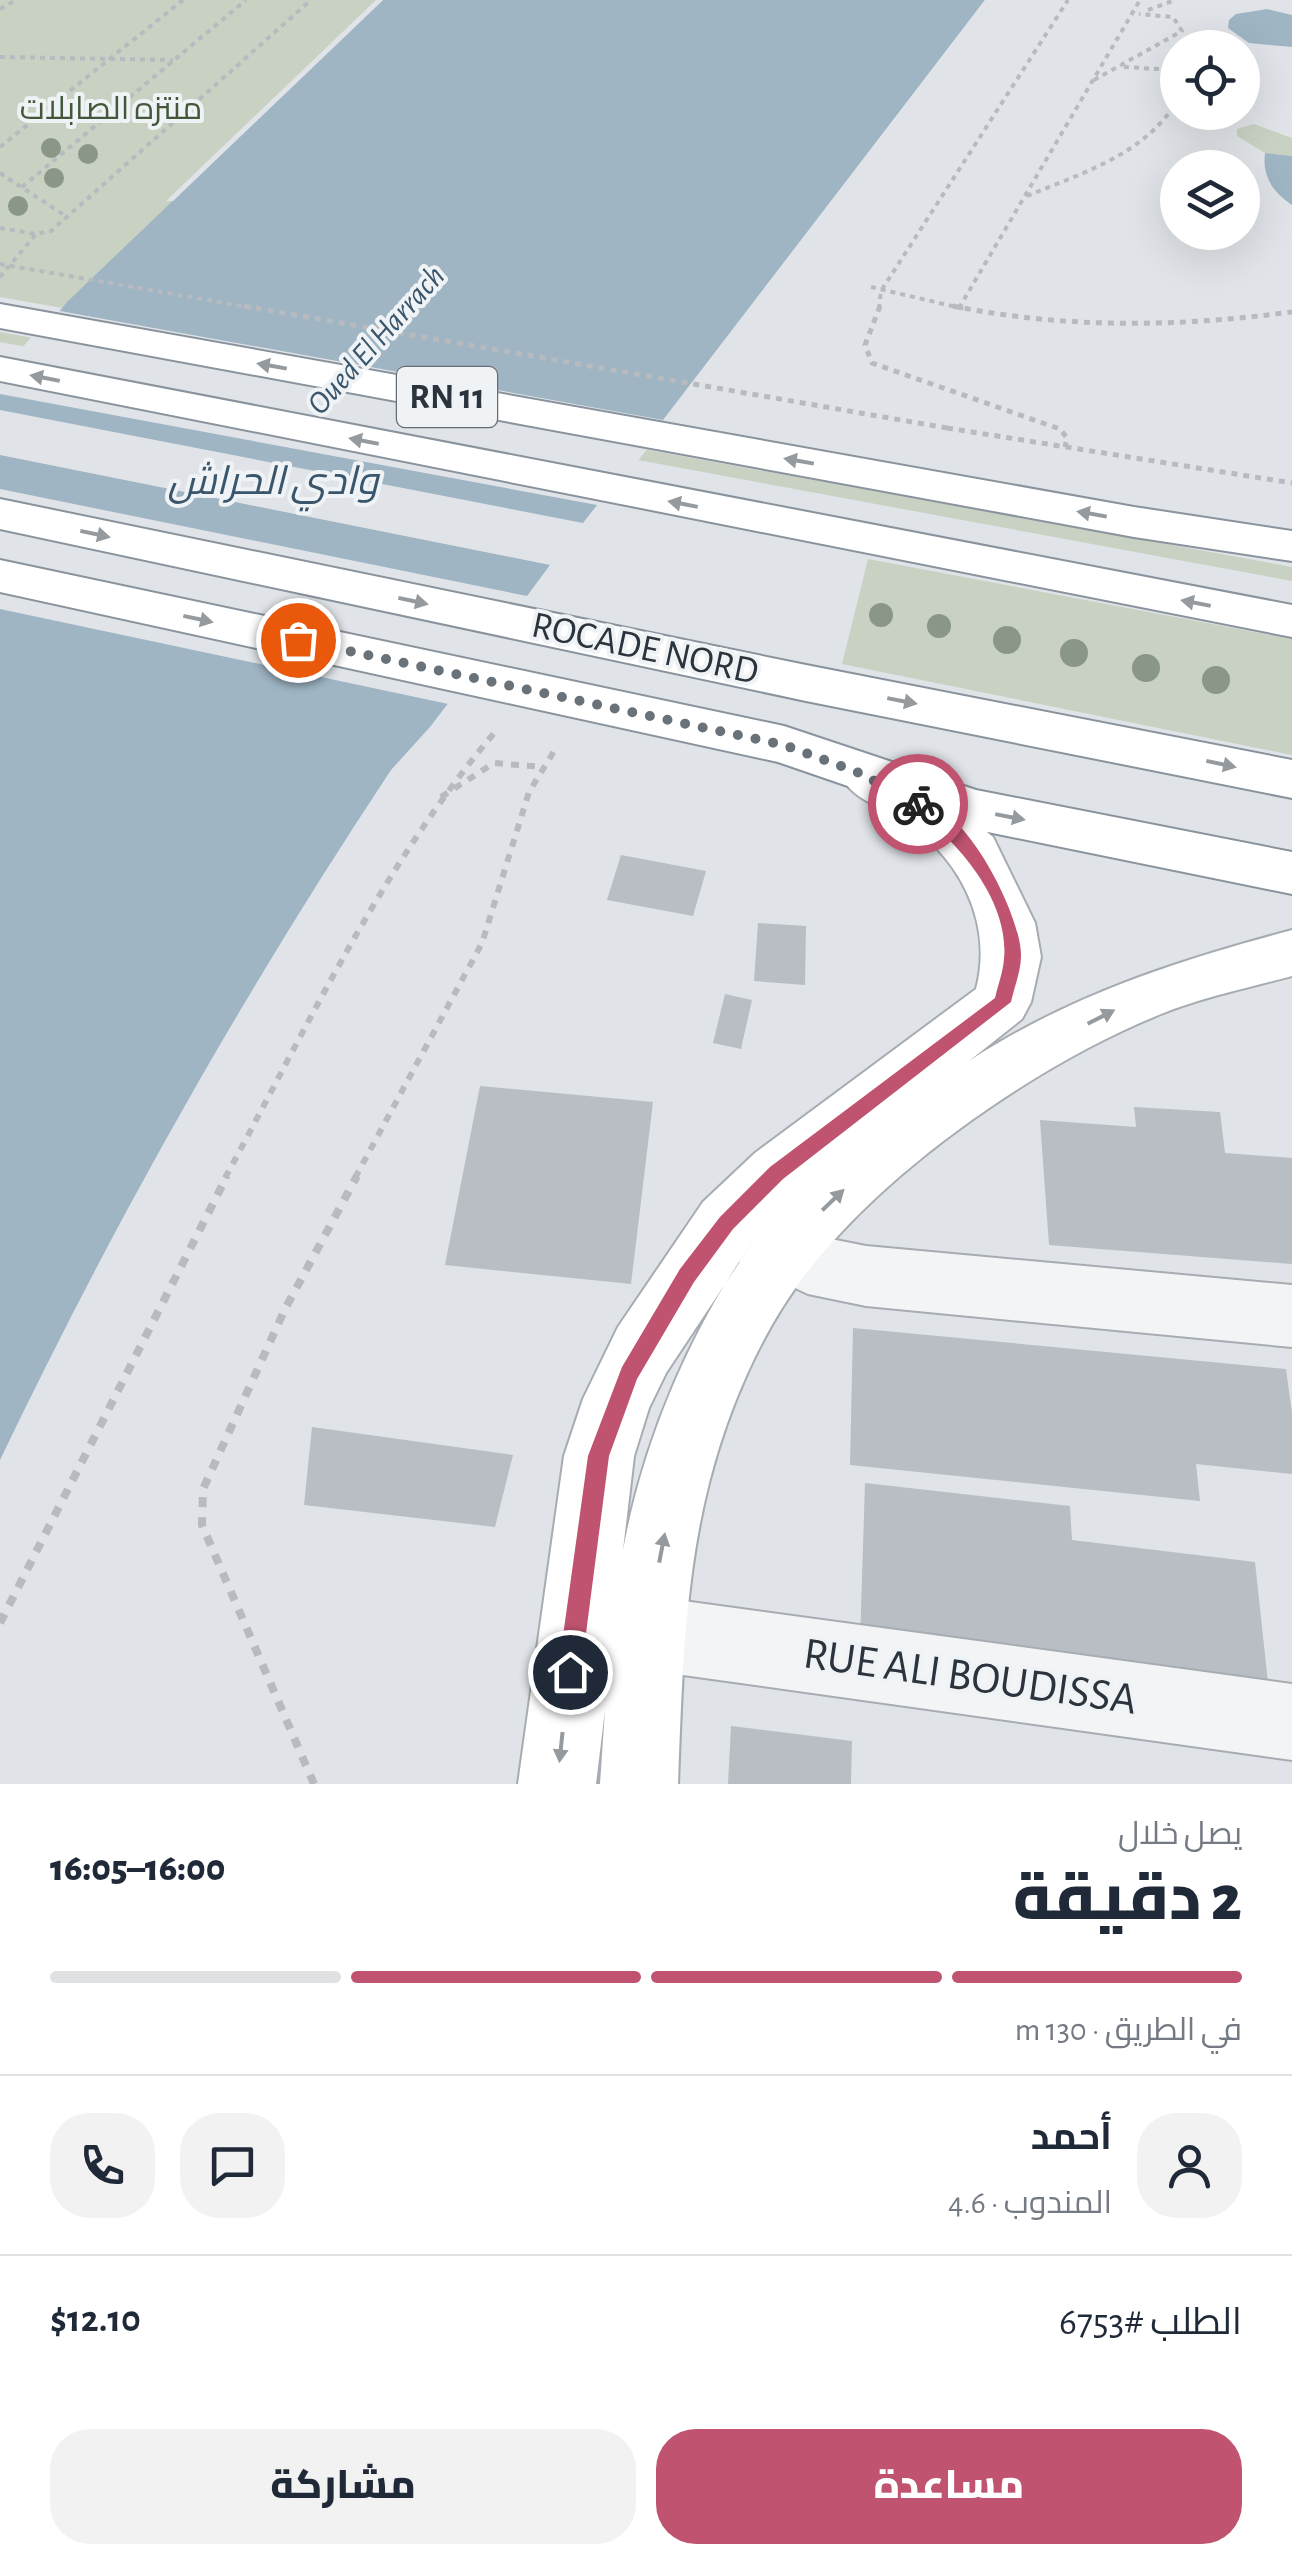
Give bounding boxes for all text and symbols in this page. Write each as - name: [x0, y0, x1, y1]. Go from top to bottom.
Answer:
- map controls: [1160, 30, 1260, 250]
- button: locate: [1160, 30, 1260, 130]
- park label: منتزه الصابلات: [20, 93, 202, 126]
- button: layers: [1160, 150, 1260, 250]
- water label: Oued El Harrach: [301, 260, 451, 420]
- one-way arrow: [256, 358, 287, 373]
- road number: RN 11: [397, 367, 497, 427]
- one-way arrow: [29, 370, 60, 385]
- one-way arrow: [348, 433, 379, 448]
- one-way arrow: [782, 453, 814, 468]
- water label: وادي الحراش: [168, 461, 381, 512]
- one-way arrow: [667, 495, 698, 511]
- one-way arrow: [1076, 506, 1107, 521]
- one-way arrow: [80, 526, 111, 542]
- one-way arrow: [398, 593, 429, 609]
- one-way arrow: [1180, 594, 1211, 610]
- pin: [256, 598, 341, 683]
- street label: ROCADE NORD: [528, 606, 762, 692]
- one-way arrow: [183, 611, 214, 627]
- icon: bag: [271, 613, 326, 668]
- one-way arrow: [887, 694, 918, 710]
- courier: [868, 754, 968, 854]
- one-way arrow: [1206, 757, 1237, 772]
- icon: bike: [891, 777, 946, 832]
- one-way arrow: [995, 809, 1026, 825]
- one-way arrow: [1087, 1009, 1116, 1026]
- one-way arrow: [821, 1188, 845, 1212]
- one-way arrow: [654, 1532, 670, 1563]
- pin: [528, 1630, 613, 1715]
- street label: RUE ALI BOUDISSA: [800, 1631, 1140, 1723]
- icon: home: [543, 1645, 598, 1700]
- one-way arrow: [553, 1732, 569, 1763]
- text: يصل خلال: [1118, 1818, 1242, 1850]
- text: 16:00–16:05: [50, 1850, 225, 1888]
- text: 2 دقيقة: [1013, 1867, 1242, 1932]
- text: في الطريق · 130 m: [1015, 2014, 1242, 2046]
- button: phone: [50, 2113, 155, 2218]
- button: chat: [180, 2113, 285, 2218]
- button: person: [1137, 2113, 1242, 2218]
- text: أحمد: [1031, 2119, 1112, 2157]
- text: المندوب · 4.6: [948, 2187, 1112, 2219]
- text: $12.10: [50, 2301, 141, 2339]
- text: الطلب #6753: [1059, 2304, 1242, 2342]
- button: مشاركة: [50, 2429, 636, 2544]
- button: مساعدة: [656, 2429, 1242, 2544]

